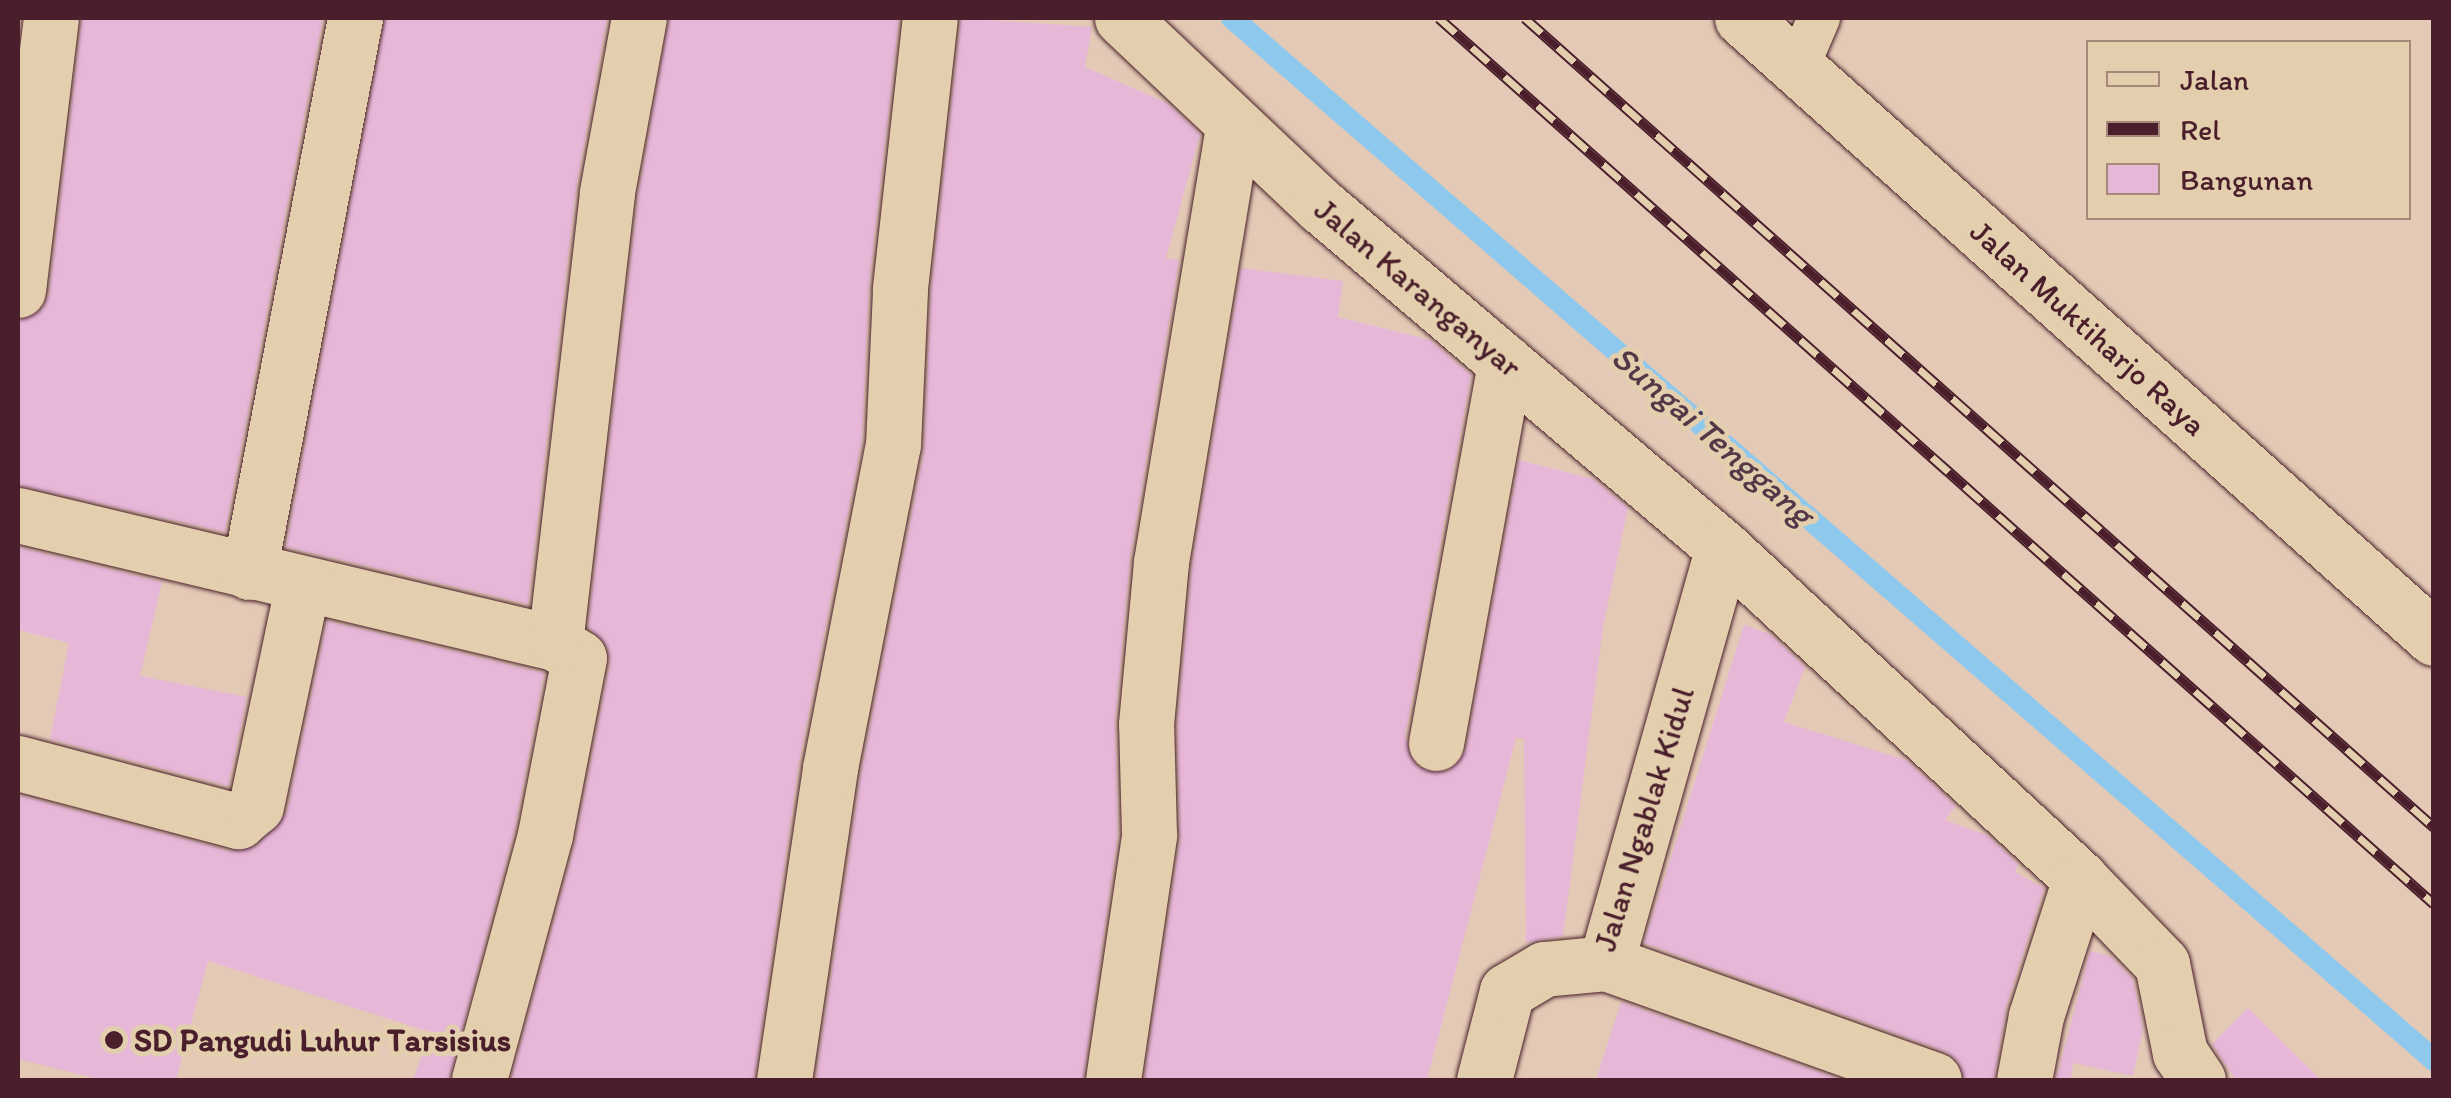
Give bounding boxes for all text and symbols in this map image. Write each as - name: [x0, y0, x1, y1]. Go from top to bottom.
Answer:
- legend: [2086, 40, 2411, 220]
- text: Jalan: [2180, 61, 2249, 98]
- text: Rel: [2180, 111, 2221, 148]
- text: Bangunan: [2180, 161, 2313, 198]
- street label: Jalan Karanganyar: [1307, 190, 1529, 386]
- street label: Jalan Muktiharjo Raya: [1962, 212, 2214, 444]
- water label: Sungai Tenggang: [1603, 336, 1823, 534]
- street label: Jalan Ngablak Kidul: [1586, 683, 1702, 955]
- place label: SD Pangudi Luhur Tarsisius: [134, 1021, 506, 1059]
- marker: SD Pangudi Luhur Tarsisius: [103, 1029, 125, 1051]

